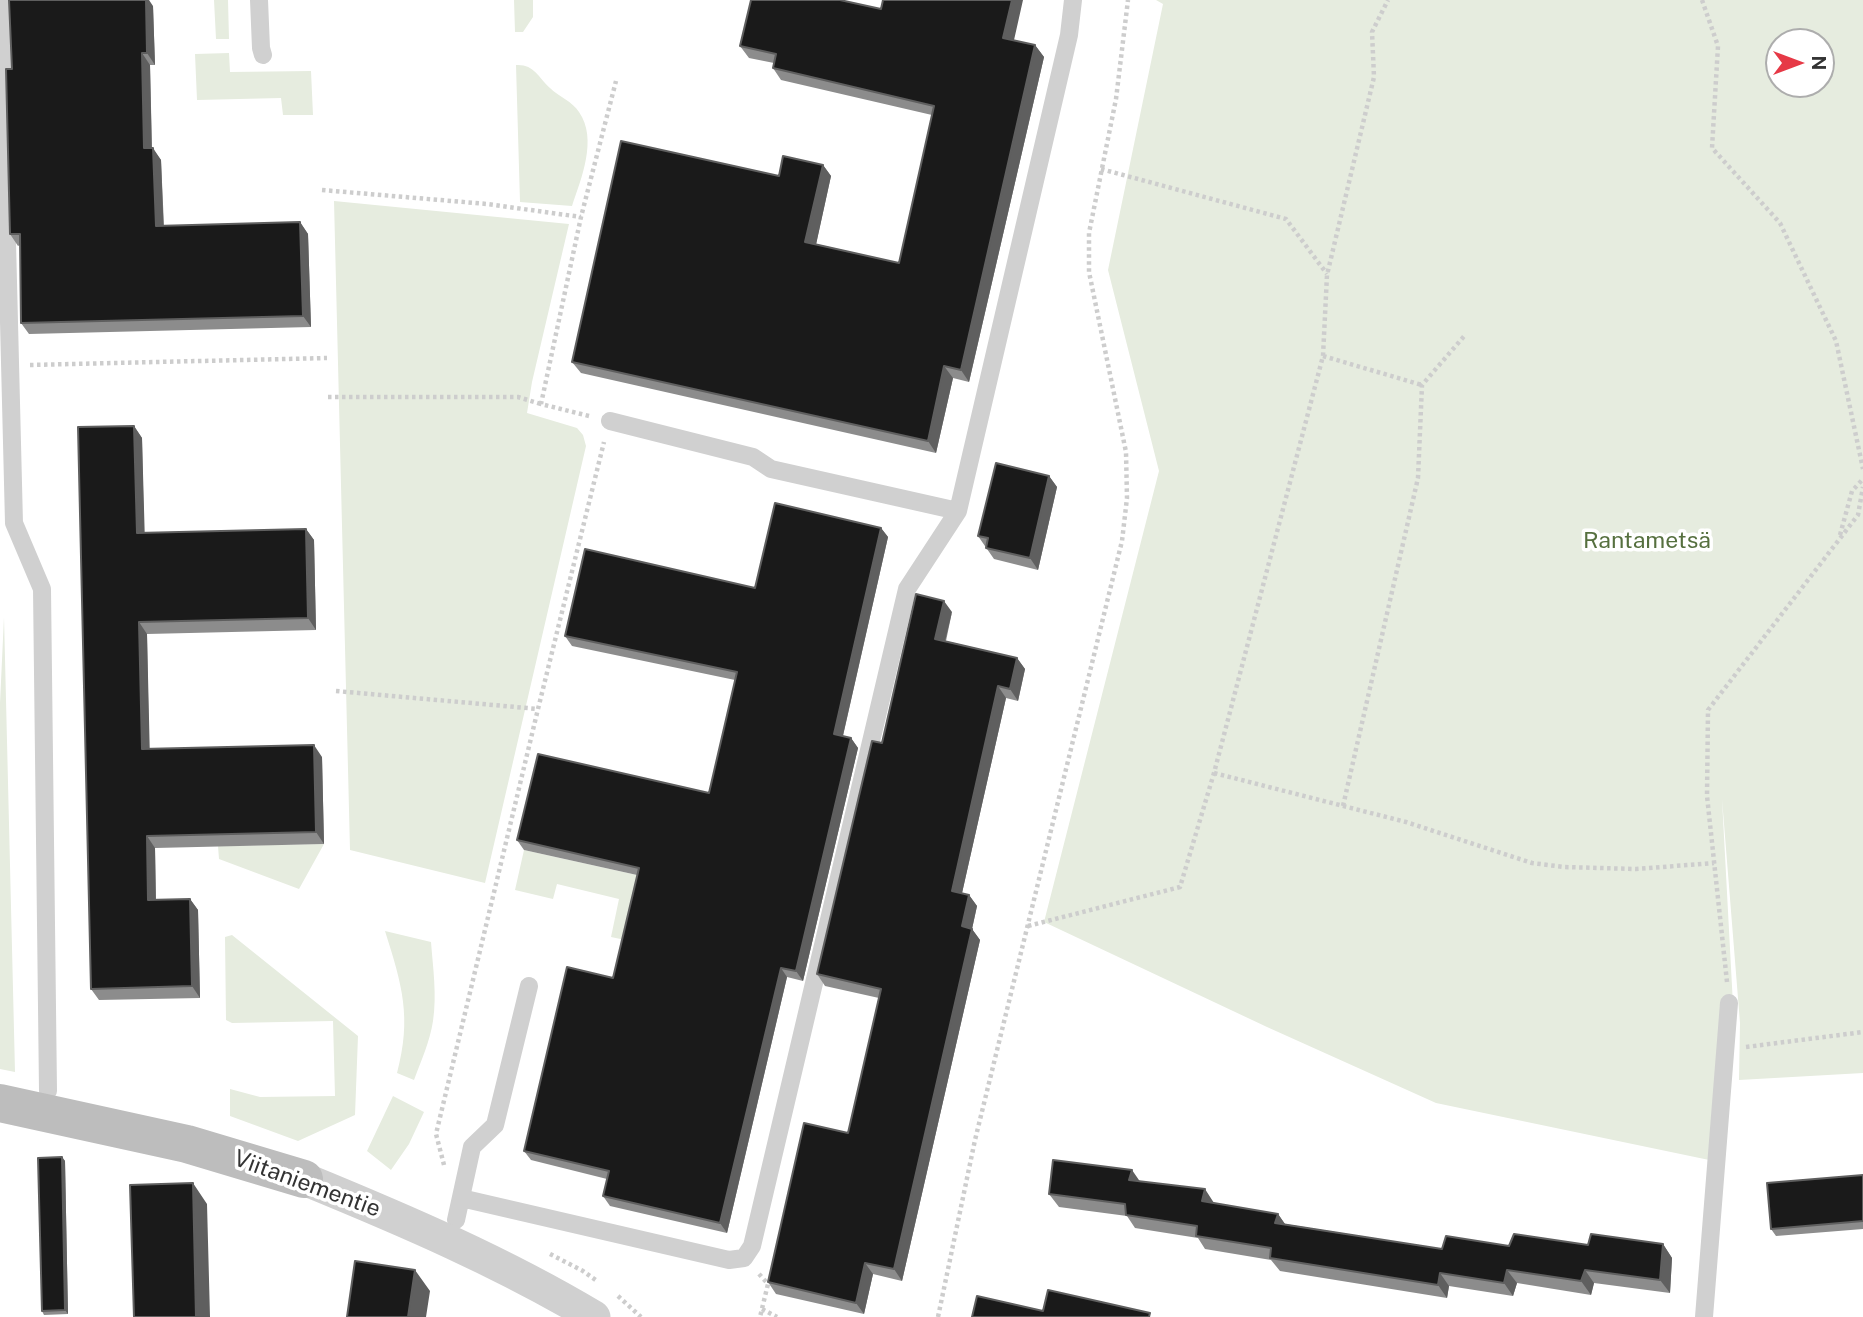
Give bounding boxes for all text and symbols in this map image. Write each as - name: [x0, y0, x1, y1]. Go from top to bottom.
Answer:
- north arrow: [1765, 28, 1835, 98]
- text: N: [1808, 56, 1830, 70]
- park label: Rantametsä: [1583, 527, 1711, 555]
- street label: Viitaniementie: [230, 1145, 384, 1223]

